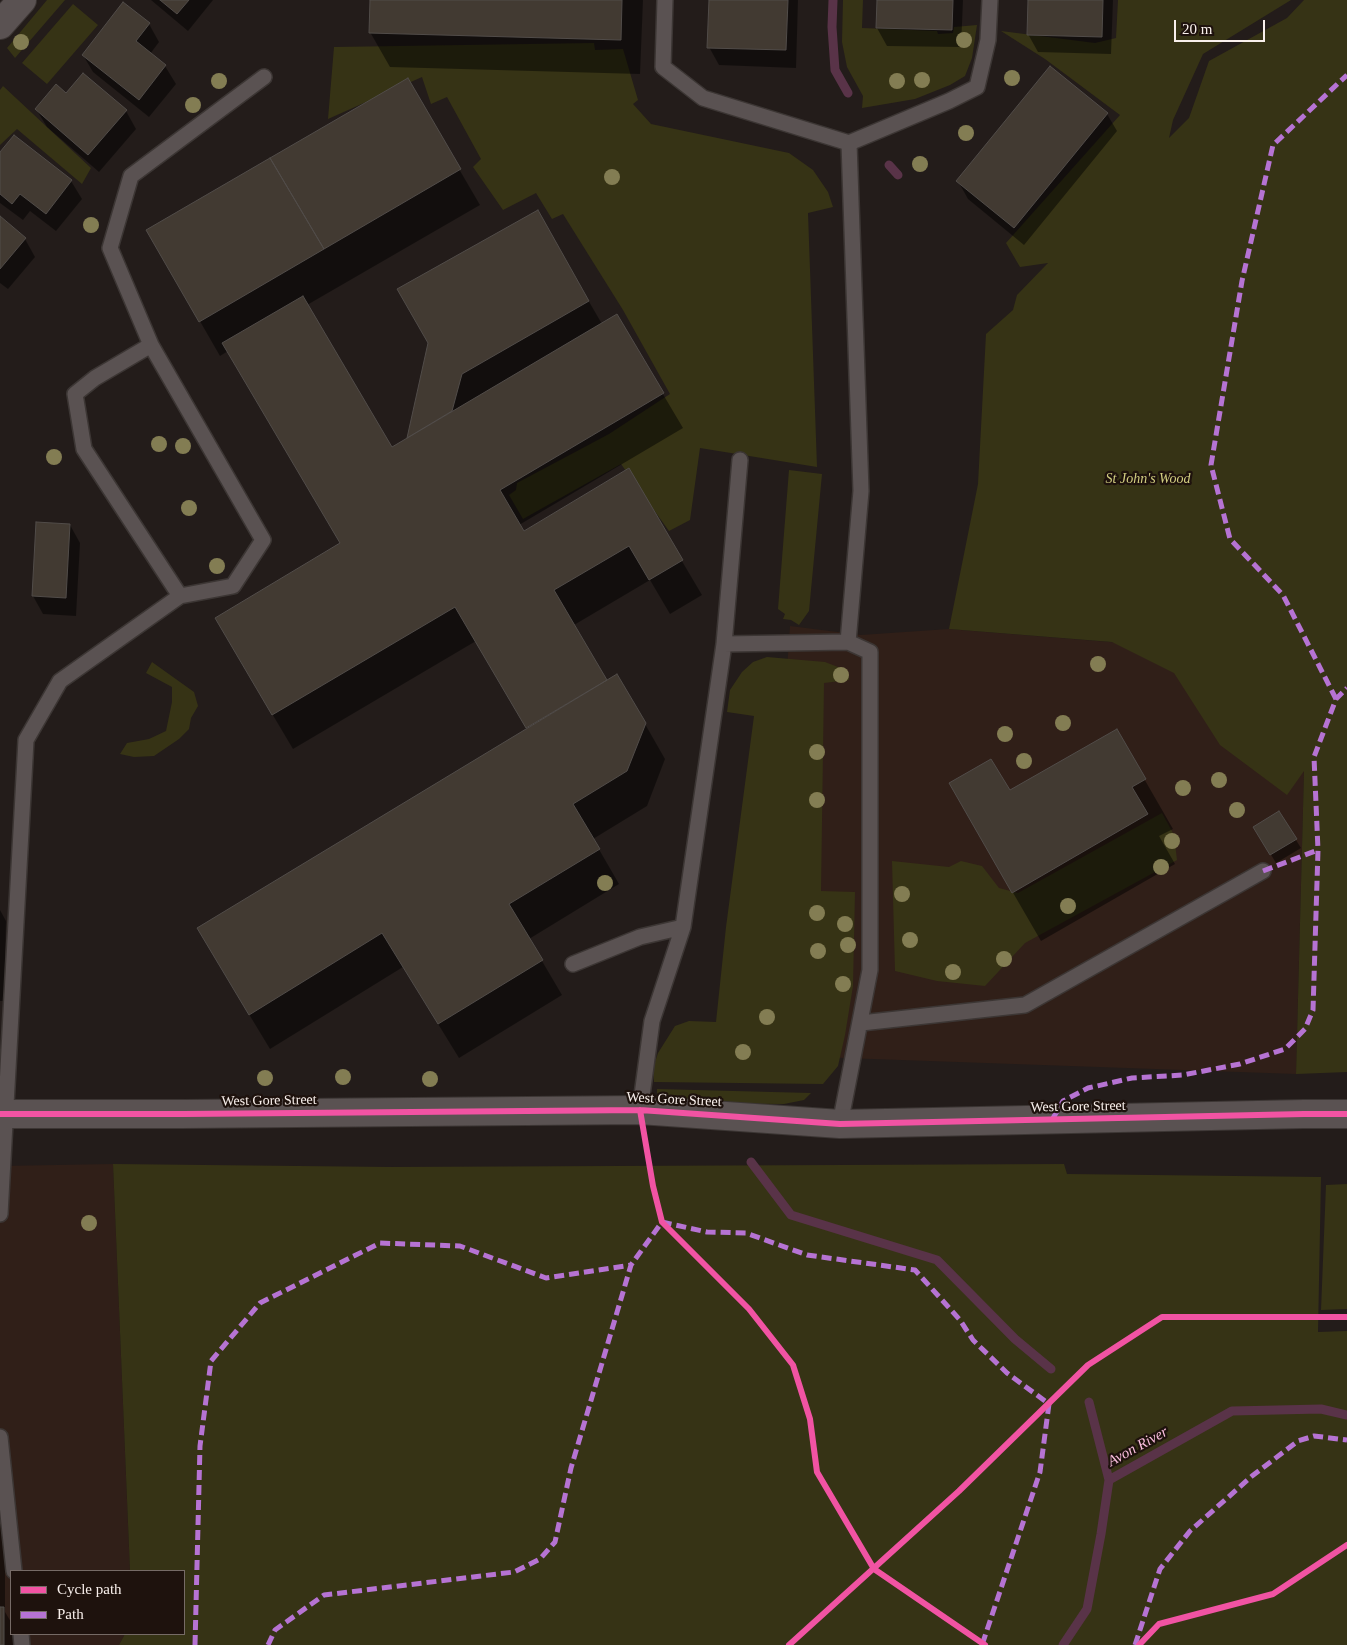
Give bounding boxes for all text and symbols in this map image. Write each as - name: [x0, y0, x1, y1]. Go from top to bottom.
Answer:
- scale bar: [1177, 10, 1268, 42]
- text: 20 m: [1182, 21, 1212, 37]
- park label: St John's Wood: [1106, 471, 1190, 487]
- street label: West Gore Street: [626, 1089, 722, 1111]
- street label: West Gore Street: [221, 1092, 317, 1110]
- street label: West Gore Street: [1030, 1098, 1126, 1116]
- water label: Avon River: [1105, 1423, 1171, 1471]
- legend: [10, 1570, 185, 1635]
- text: Cycle path: [57, 1581, 122, 1597]
- text: Path: [57, 1606, 84, 1622]

